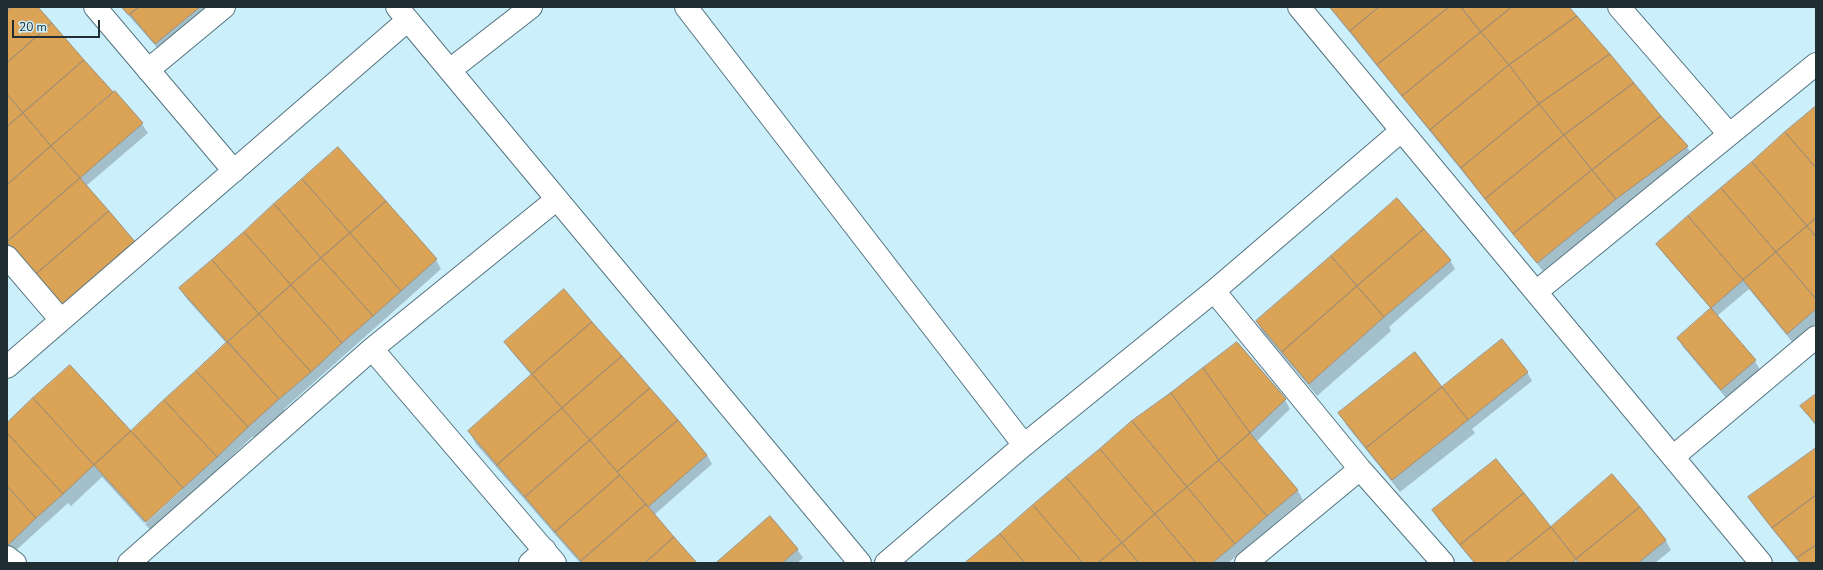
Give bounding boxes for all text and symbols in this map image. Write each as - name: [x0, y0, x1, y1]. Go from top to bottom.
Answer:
- scale bar: [14, 12, 102, 38]
- text: 20 m: [19, 19, 47, 35]

